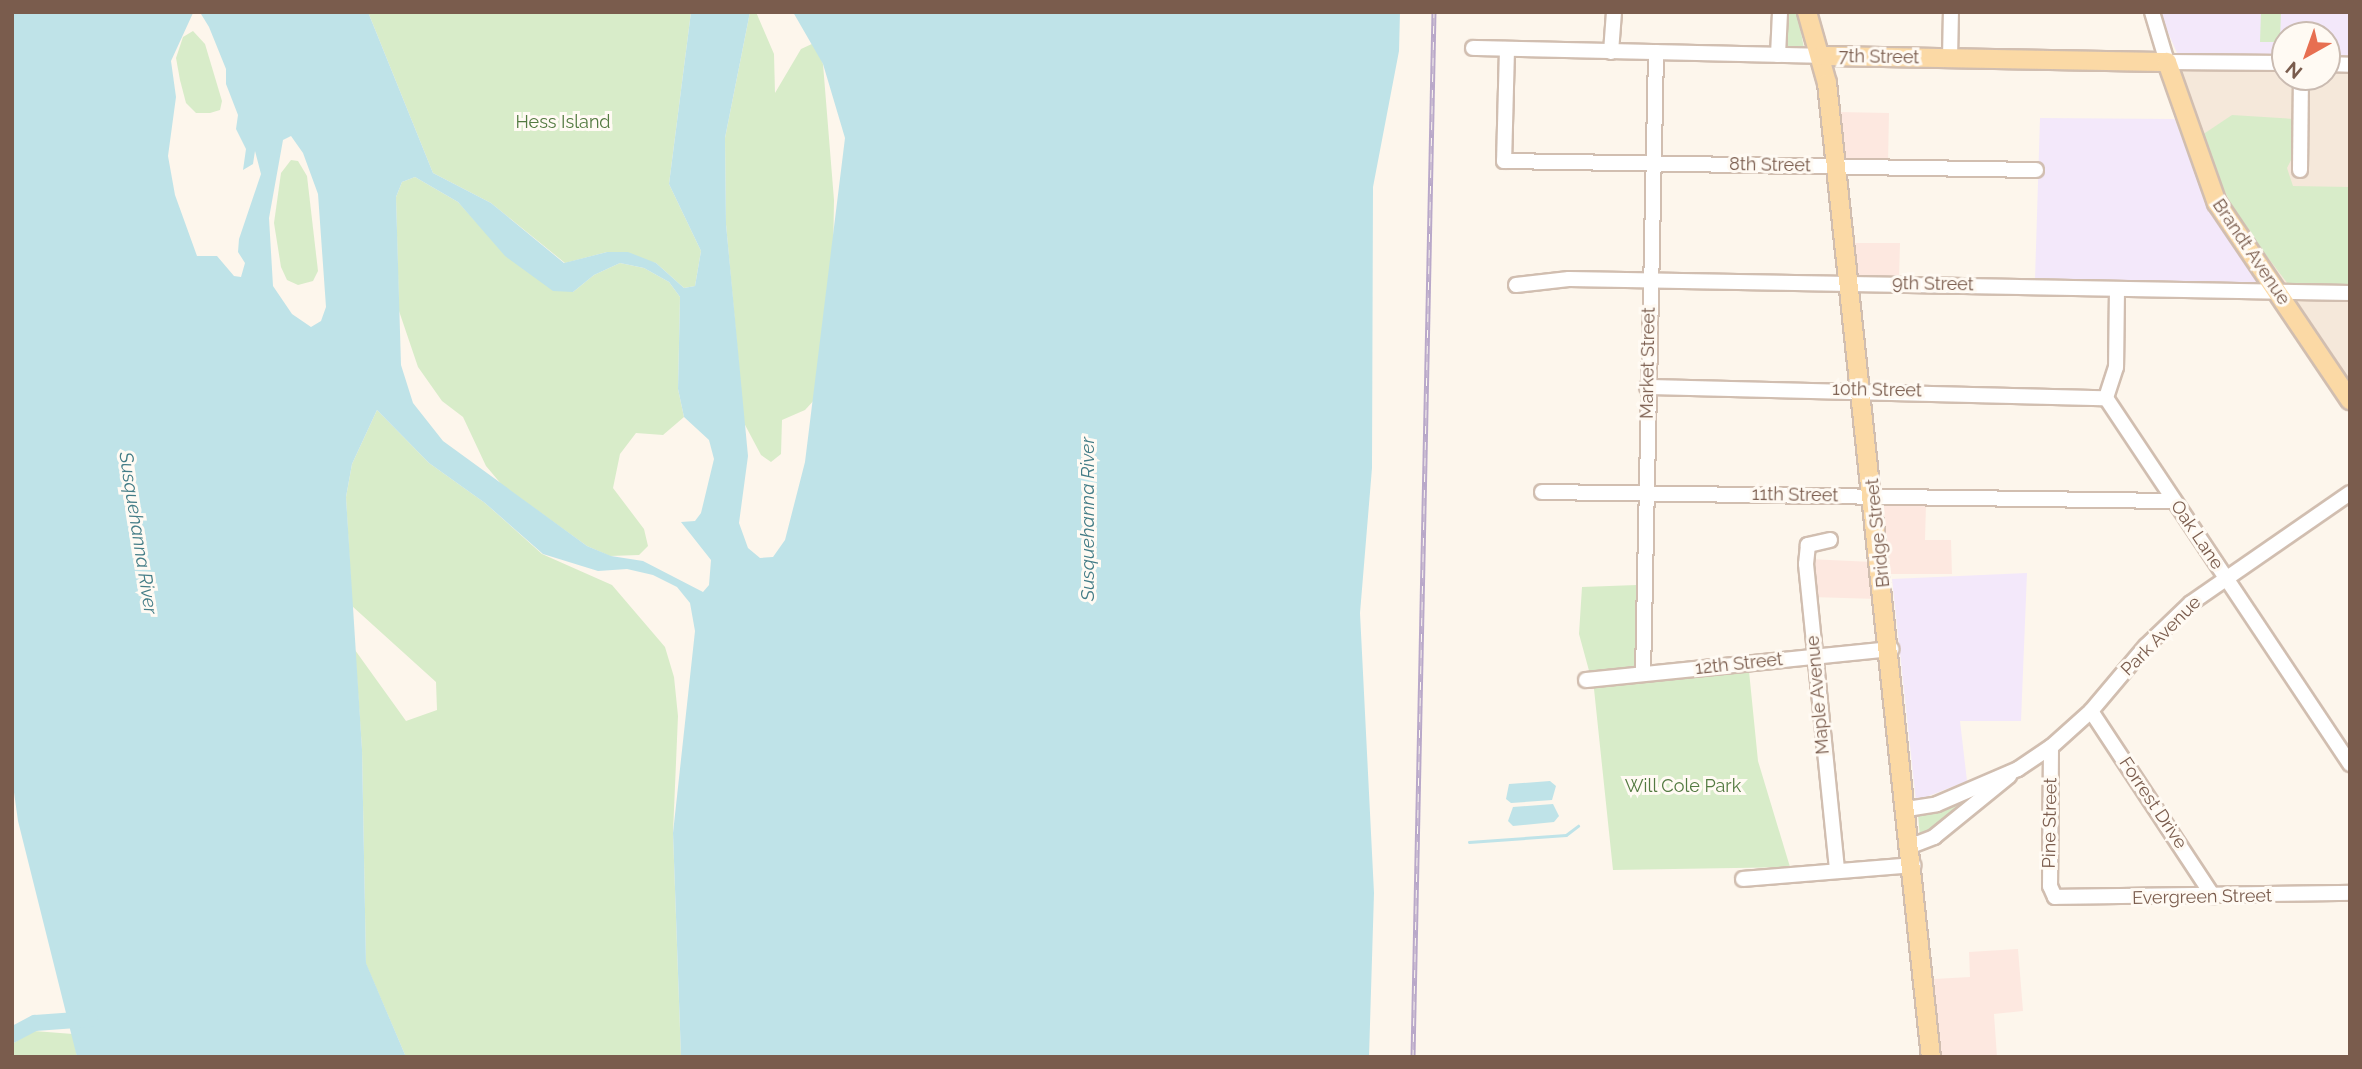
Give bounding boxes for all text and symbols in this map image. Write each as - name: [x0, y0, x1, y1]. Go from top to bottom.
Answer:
- north arrow: [2271, 21, 2341, 91]
- street label: 7th Street: [1838, 45, 1920, 69]
- text: N: [2281, 57, 2306, 84]
- park label: Hess Island: [515, 111, 611, 133]
- street label: 8th Street: [1729, 153, 1811, 177]
- street label: Brandt Avenue: [2208, 195, 2294, 309]
- street label: 9th Street: [1892, 272, 1974, 296]
- street label: Market Street: [1636, 307, 1660, 419]
- street label: 10th Street: [1832, 378, 1922, 402]
- water label: Susquehanna River: [1077, 437, 1099, 601]
- water label: Susquehanna River: [114, 450, 162, 616]
- street label: Bridge Street: [1862, 477, 1894, 589]
- street label: 11th Street: [1752, 483, 1838, 507]
- street label: Oak Lane: [2166, 496, 2228, 574]
- street label: Park Avenue: [2116, 591, 2206, 681]
- street label: Maple Avenue: [1802, 634, 1834, 756]
- street label: 12th Street: [1694, 649, 1784, 679]
- street label: Forrest Drive: [2114, 753, 2192, 853]
- park label: Will Cole Park: [1624, 775, 1742, 797]
- street label: Pine Street: [2038, 777, 2062, 869]
- street label: Evergreen Street: [2132, 885, 2272, 909]

